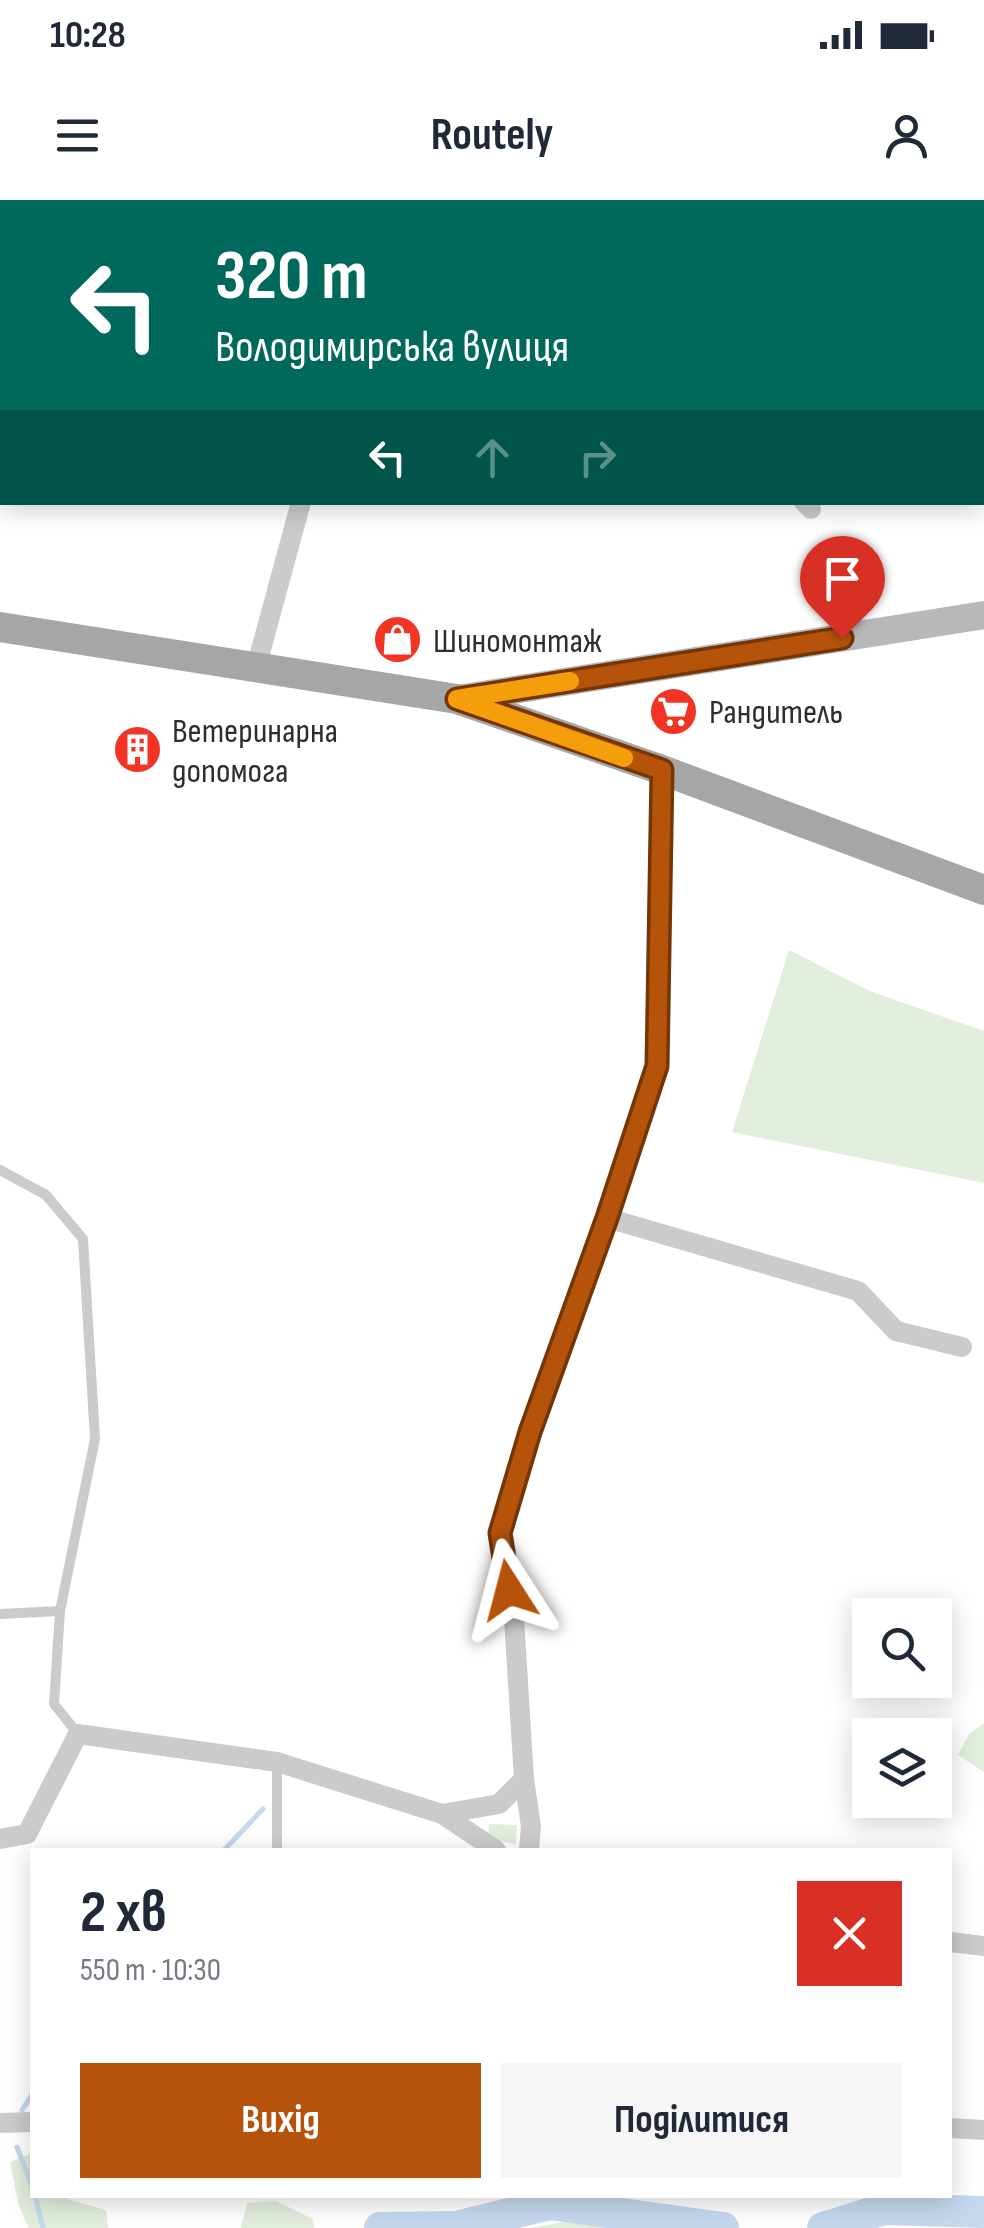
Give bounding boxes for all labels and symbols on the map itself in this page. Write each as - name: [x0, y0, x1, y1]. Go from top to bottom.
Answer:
- pin: [800, 536, 885, 639]
- shop icon: Шиномонтаж: [372, 614, 424, 666]
- place label: Шиномонтаж: [433, 620, 602, 663]
- supermarket icon: Рандитель: [648, 685, 700, 737]
- place label: Рандитель: [709, 691, 843, 734]
- place label: Ветеринарна допомога: [172, 710, 338, 793]
- building icon: Ветеринарна допомога: [111, 724, 163, 776]
- position arrow: [457, 1538, 561, 1642]

